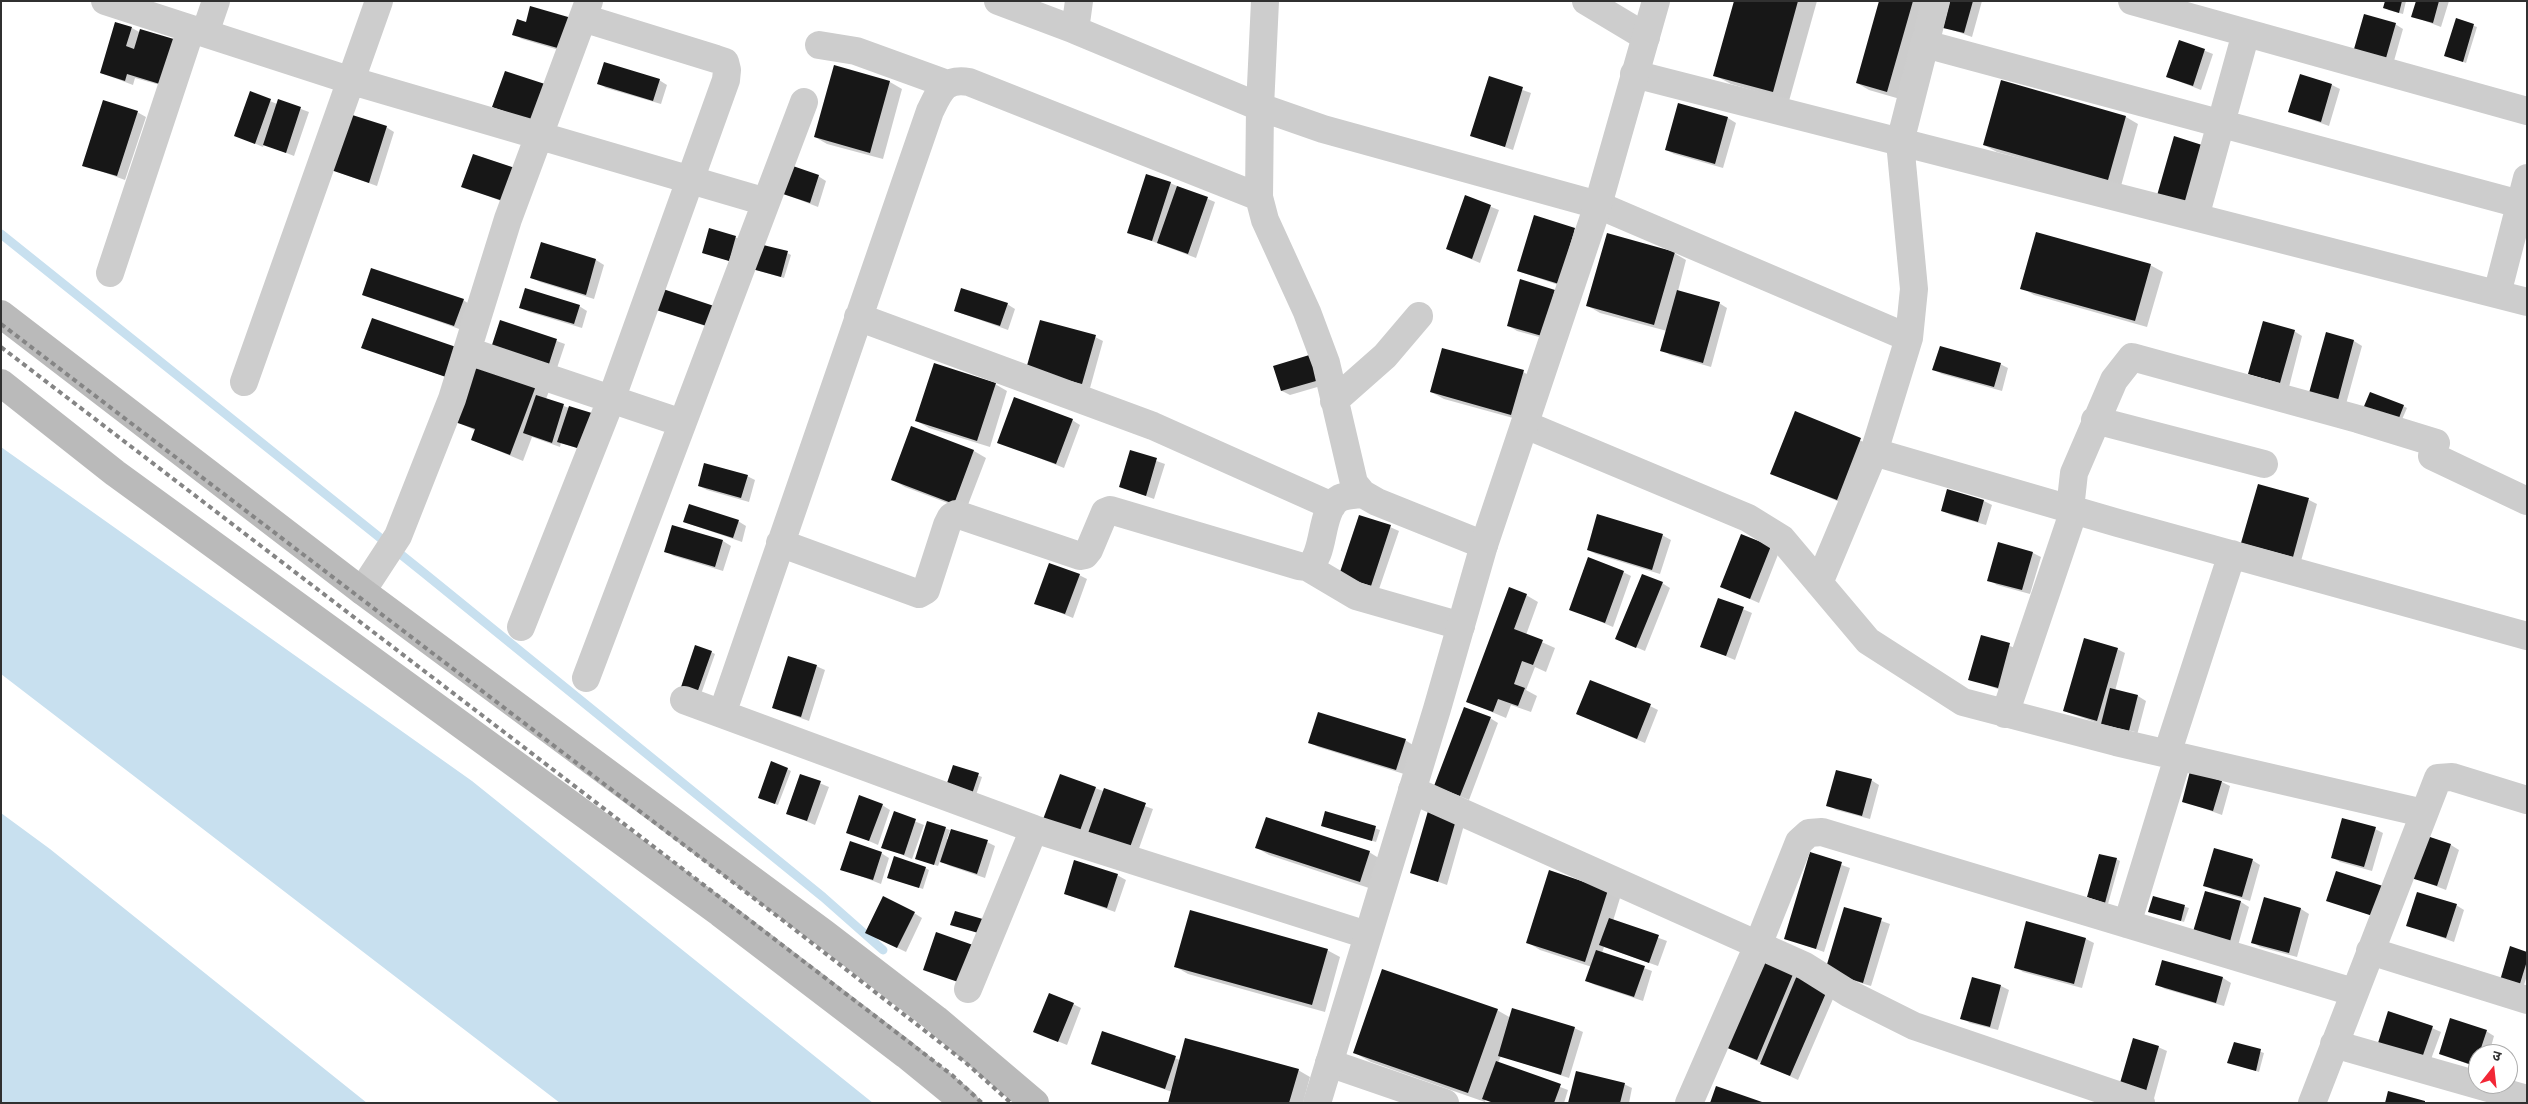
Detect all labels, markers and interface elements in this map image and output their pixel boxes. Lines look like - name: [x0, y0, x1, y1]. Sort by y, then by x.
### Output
- north arrow: [2468, 1044, 2518, 1094]
- text: उ: [2490, 1045, 2504, 1065]

